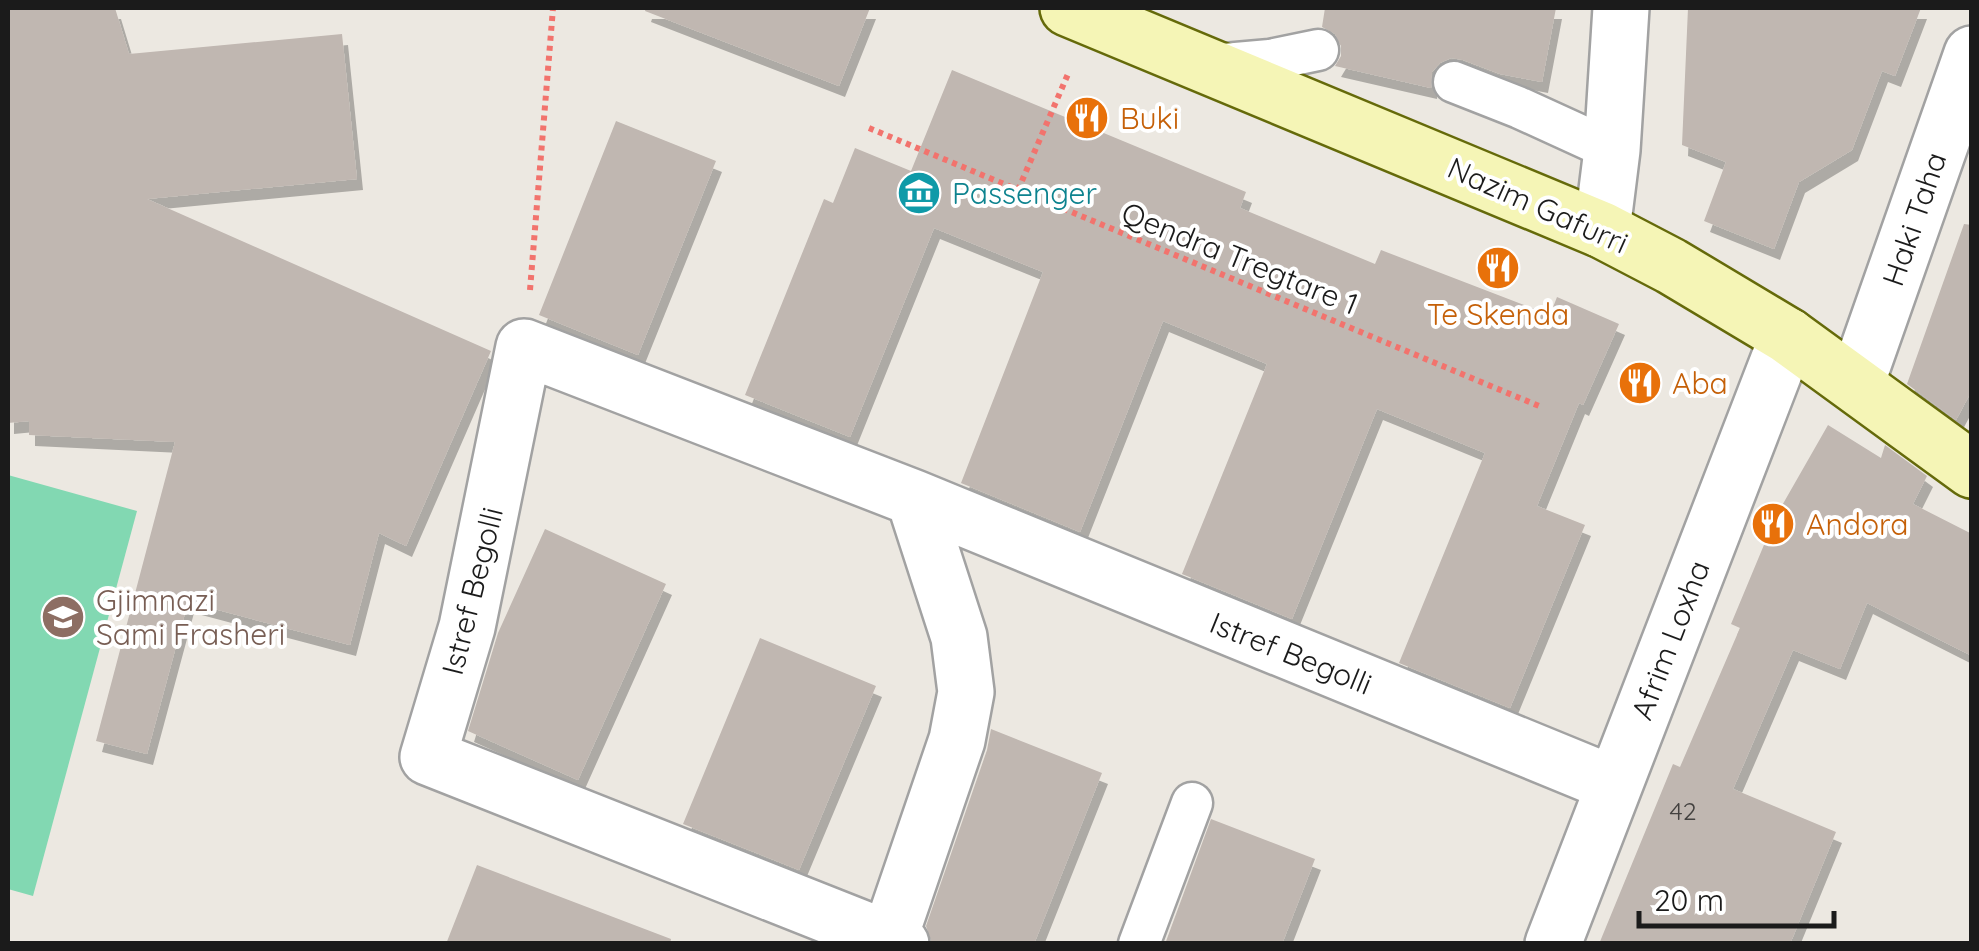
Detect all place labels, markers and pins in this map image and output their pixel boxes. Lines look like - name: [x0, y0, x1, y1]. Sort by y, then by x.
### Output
- restaurant icon: Buki: [1064, 95, 1110, 141]
- place label: Buki: [1120, 99, 1179, 137]
- museum icon: Passenger: [896, 170, 942, 216]
- place label: Passenger: [952, 174, 1097, 212]
- restaurant icon: Te Skenda: [1475, 245, 1521, 291]
- place label: Te Skenda: [1427, 295, 1569, 333]
- restaurant icon: Aba: [1617, 360, 1663, 406]
- place label: Aba: [1672, 364, 1728, 402]
- restaurant icon: Andora: [1750, 501, 1796, 547]
- place label: Andora: [1806, 505, 1908, 543]
- place label: Gjimnazi Sami Frasheri: [96, 581, 285, 653]
- school or university icon: Gjimnazi Sami Frasheri: [40, 594, 86, 640]

